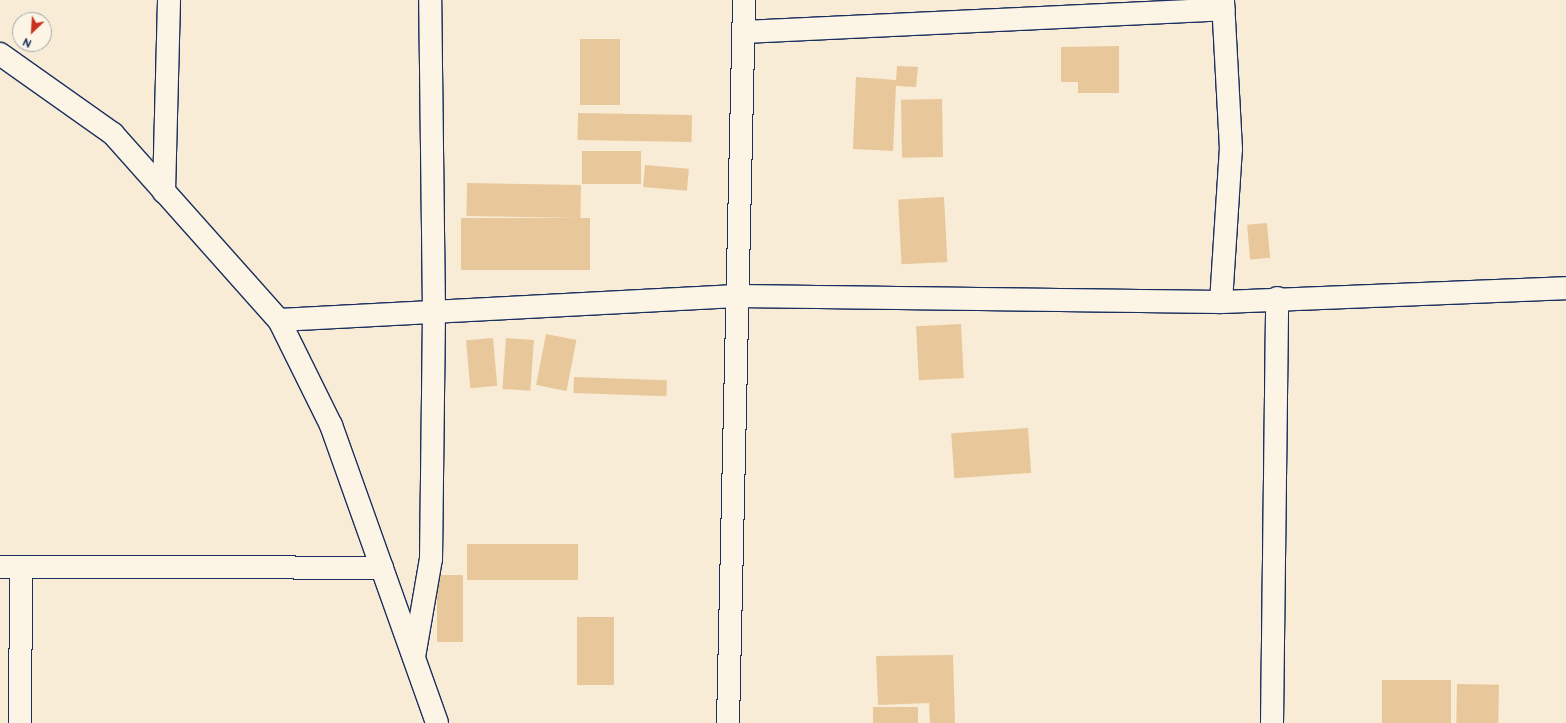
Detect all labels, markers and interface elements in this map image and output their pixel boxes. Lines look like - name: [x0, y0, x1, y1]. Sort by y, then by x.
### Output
- north arrow: [12, 12, 52, 52]
- text: N: [21, 35, 34, 50]

